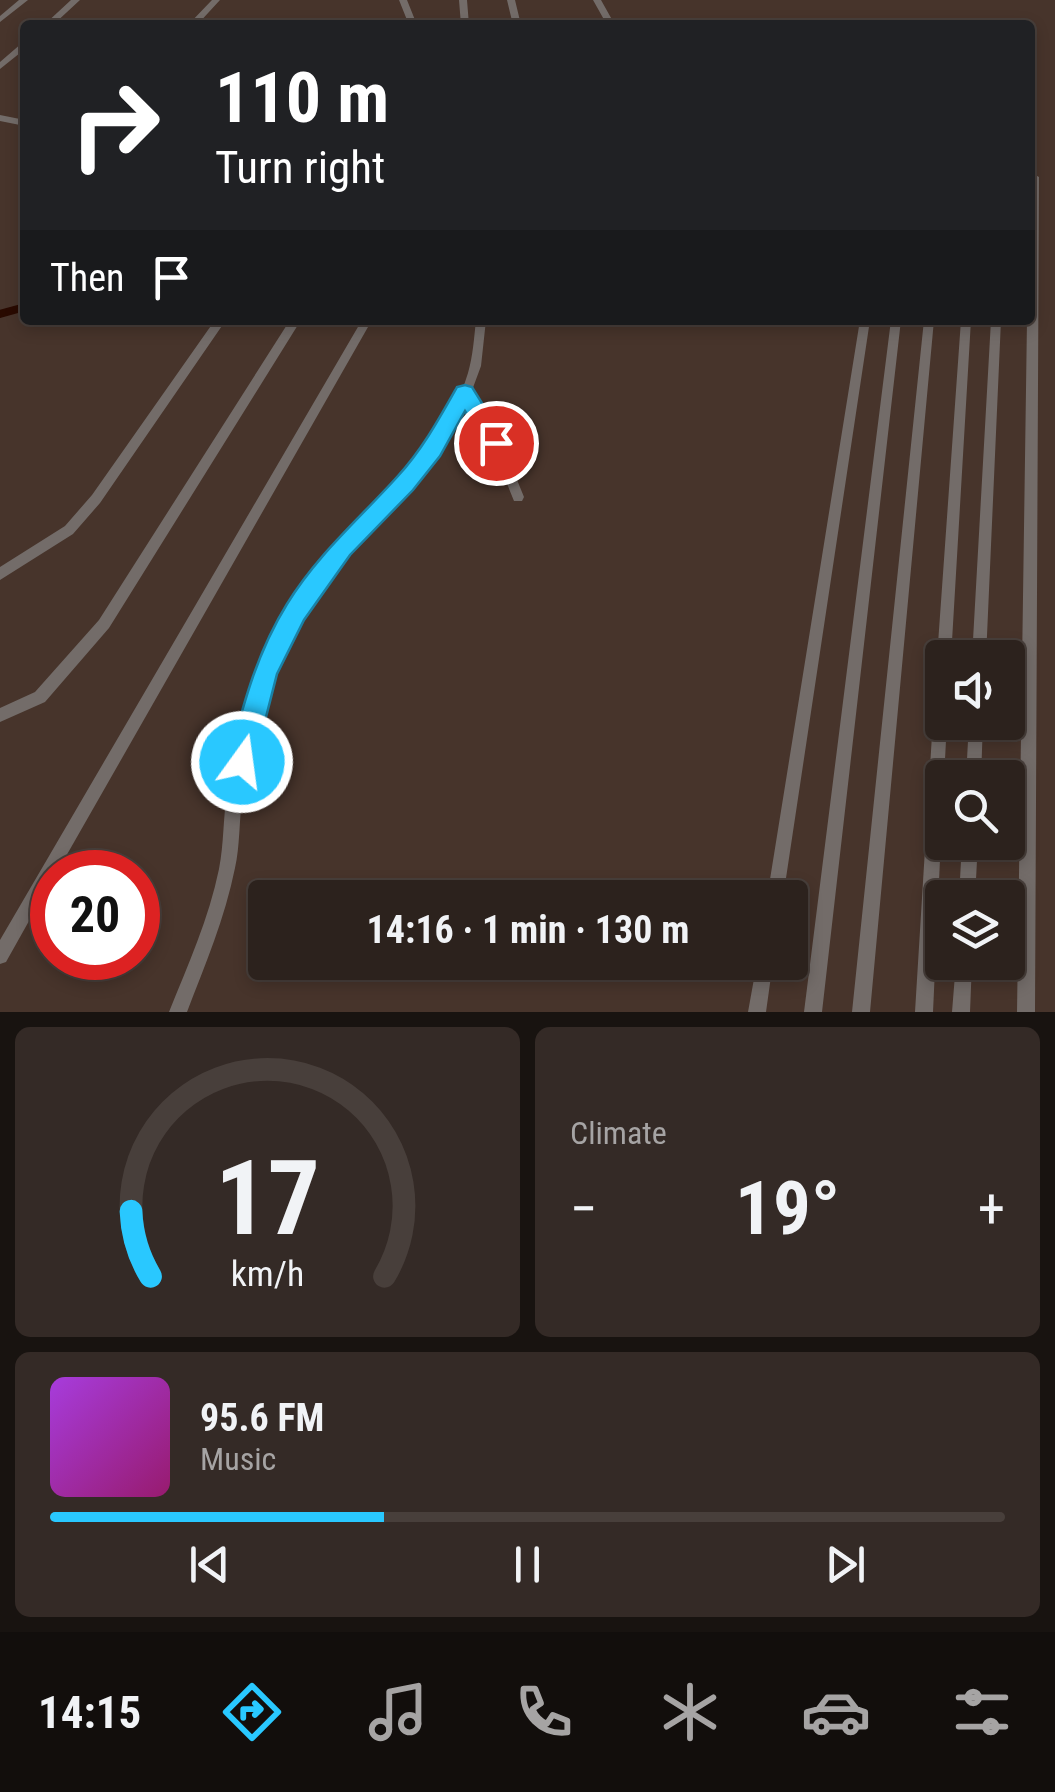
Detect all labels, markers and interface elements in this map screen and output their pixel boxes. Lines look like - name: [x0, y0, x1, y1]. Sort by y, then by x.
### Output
- text: 110 m: [215, 57, 389, 139]
- icon: right: [50, 60, 180, 190]
- text: Turn right: [215, 141, 385, 194]
- icon: arrive: [144, 250, 199, 305]
- text: Then: [50, 256, 124, 300]
- pin: [454, 401, 539, 486]
- icon: arrive: [469, 416, 524, 471]
- map controls: [925, 640, 1025, 980]
- button: sound: [925, 640, 1025, 740]
- position arrow: [190, 710, 294, 814]
- button: search: [925, 760, 1025, 860]
- speed limit sign: 20: [30, 850, 160, 980]
- button: layers: [925, 880, 1025, 980]
- text: 14:16 · 1 min · 130 m: [367, 908, 689, 952]
- text: Climate: [570, 1114, 667, 1152]
- text: 17: [215, 1138, 320, 1259]
- text: 19°: [735, 1164, 840, 1252]
- text: −: [570, 1177, 598, 1241]
- text: +: [978, 1177, 1005, 1241]
- text: km/h: [231, 1253, 304, 1295]
- text: 95.6 FM: [200, 1396, 324, 1440]
- text: Music: [200, 1440, 276, 1478]
- icon: previous: [182, 1537, 237, 1592]
- icon: pause: [500, 1537, 555, 1592]
- icon: next: [818, 1537, 873, 1592]
- icon: directions: [217, 1677, 287, 1747]
- icon: music: [363, 1677, 433, 1747]
- icon: phone: [509, 1677, 579, 1747]
- icon: climate: [655, 1677, 725, 1747]
- icon: car: [801, 1677, 871, 1747]
- icon: filters: [947, 1677, 1017, 1747]
- text: 14:15: [38, 1686, 141, 1739]

